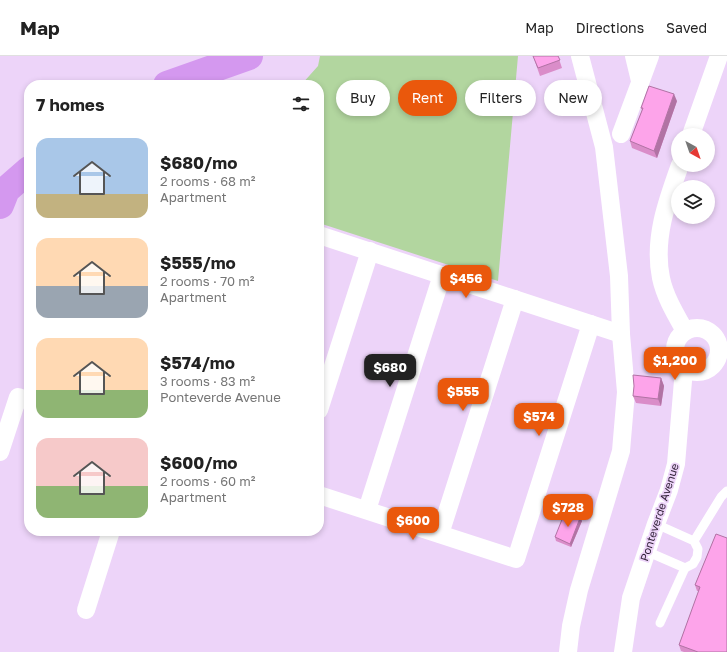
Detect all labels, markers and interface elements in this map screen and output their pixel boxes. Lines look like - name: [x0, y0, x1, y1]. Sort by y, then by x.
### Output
- text: Map: [20, 16, 60, 39]
- text: Map: [525, 19, 554, 36]
- text: Directions: [576, 19, 644, 36]
- text: Saved: [666, 19, 707, 36]
- chip: Buy: [336, 80, 390, 116]
- chip: Rent: [398, 80, 457, 116]
- chip: Filters: [465, 80, 536, 116]
- chip: New: [544, 80, 602, 116]
- icon: filters: [290, 93, 312, 115]
- text: 7 homes: [36, 94, 104, 115]
- north arrow: [671, 128, 715, 172]
- map controls: [671, 128, 715, 224]
- text: $680/mo: [160, 152, 237, 173]
- icon: home: [68, 154, 116, 202]
- text: 2 rooms · 68 m²: [160, 173, 255, 189]
- button: layers: [671, 180, 715, 224]
- text: Apartment: [160, 189, 227, 205]
- text: $555/mo: [160, 252, 236, 273]
- icon: home: [68, 254, 116, 302]
- pin: $456: [442, 265, 490, 299]
- text: $456: [449, 270, 483, 286]
- text: 2 rooms · 70 m²: [160, 273, 255, 289]
- text: Apartment: [160, 289, 227, 305]
- pin: $1,200: [642, 347, 708, 381]
- text: $574/mo: [160, 352, 235, 373]
- text: $1,200: [653, 352, 697, 368]
- icon: home: [68, 354, 116, 402]
- pin: $680: [366, 354, 414, 388]
- text: $680: [373, 359, 407, 375]
- text: 3 rooms · 83 m²: [160, 373, 255, 389]
- pin: $555: [439, 378, 487, 412]
- text: $555: [447, 383, 479, 399]
- text: Ponteverde Avenue: [160, 389, 281, 405]
- pin: $574: [515, 403, 563, 437]
- text: $574: [523, 408, 555, 424]
- text: $600/mo: [160, 452, 238, 473]
- icon: home: [68, 454, 116, 502]
- street label: Ponteverde Avenue: [637, 461, 681, 563]
- text: 2 rooms · 60 m²: [160, 473, 256, 489]
- text: Apartment: [160, 489, 227, 505]
- pin: $728: [544, 494, 592, 528]
- text: $728: [552, 499, 584, 515]
- pin: $600: [389, 507, 437, 541]
- text: $600: [396, 512, 430, 528]

